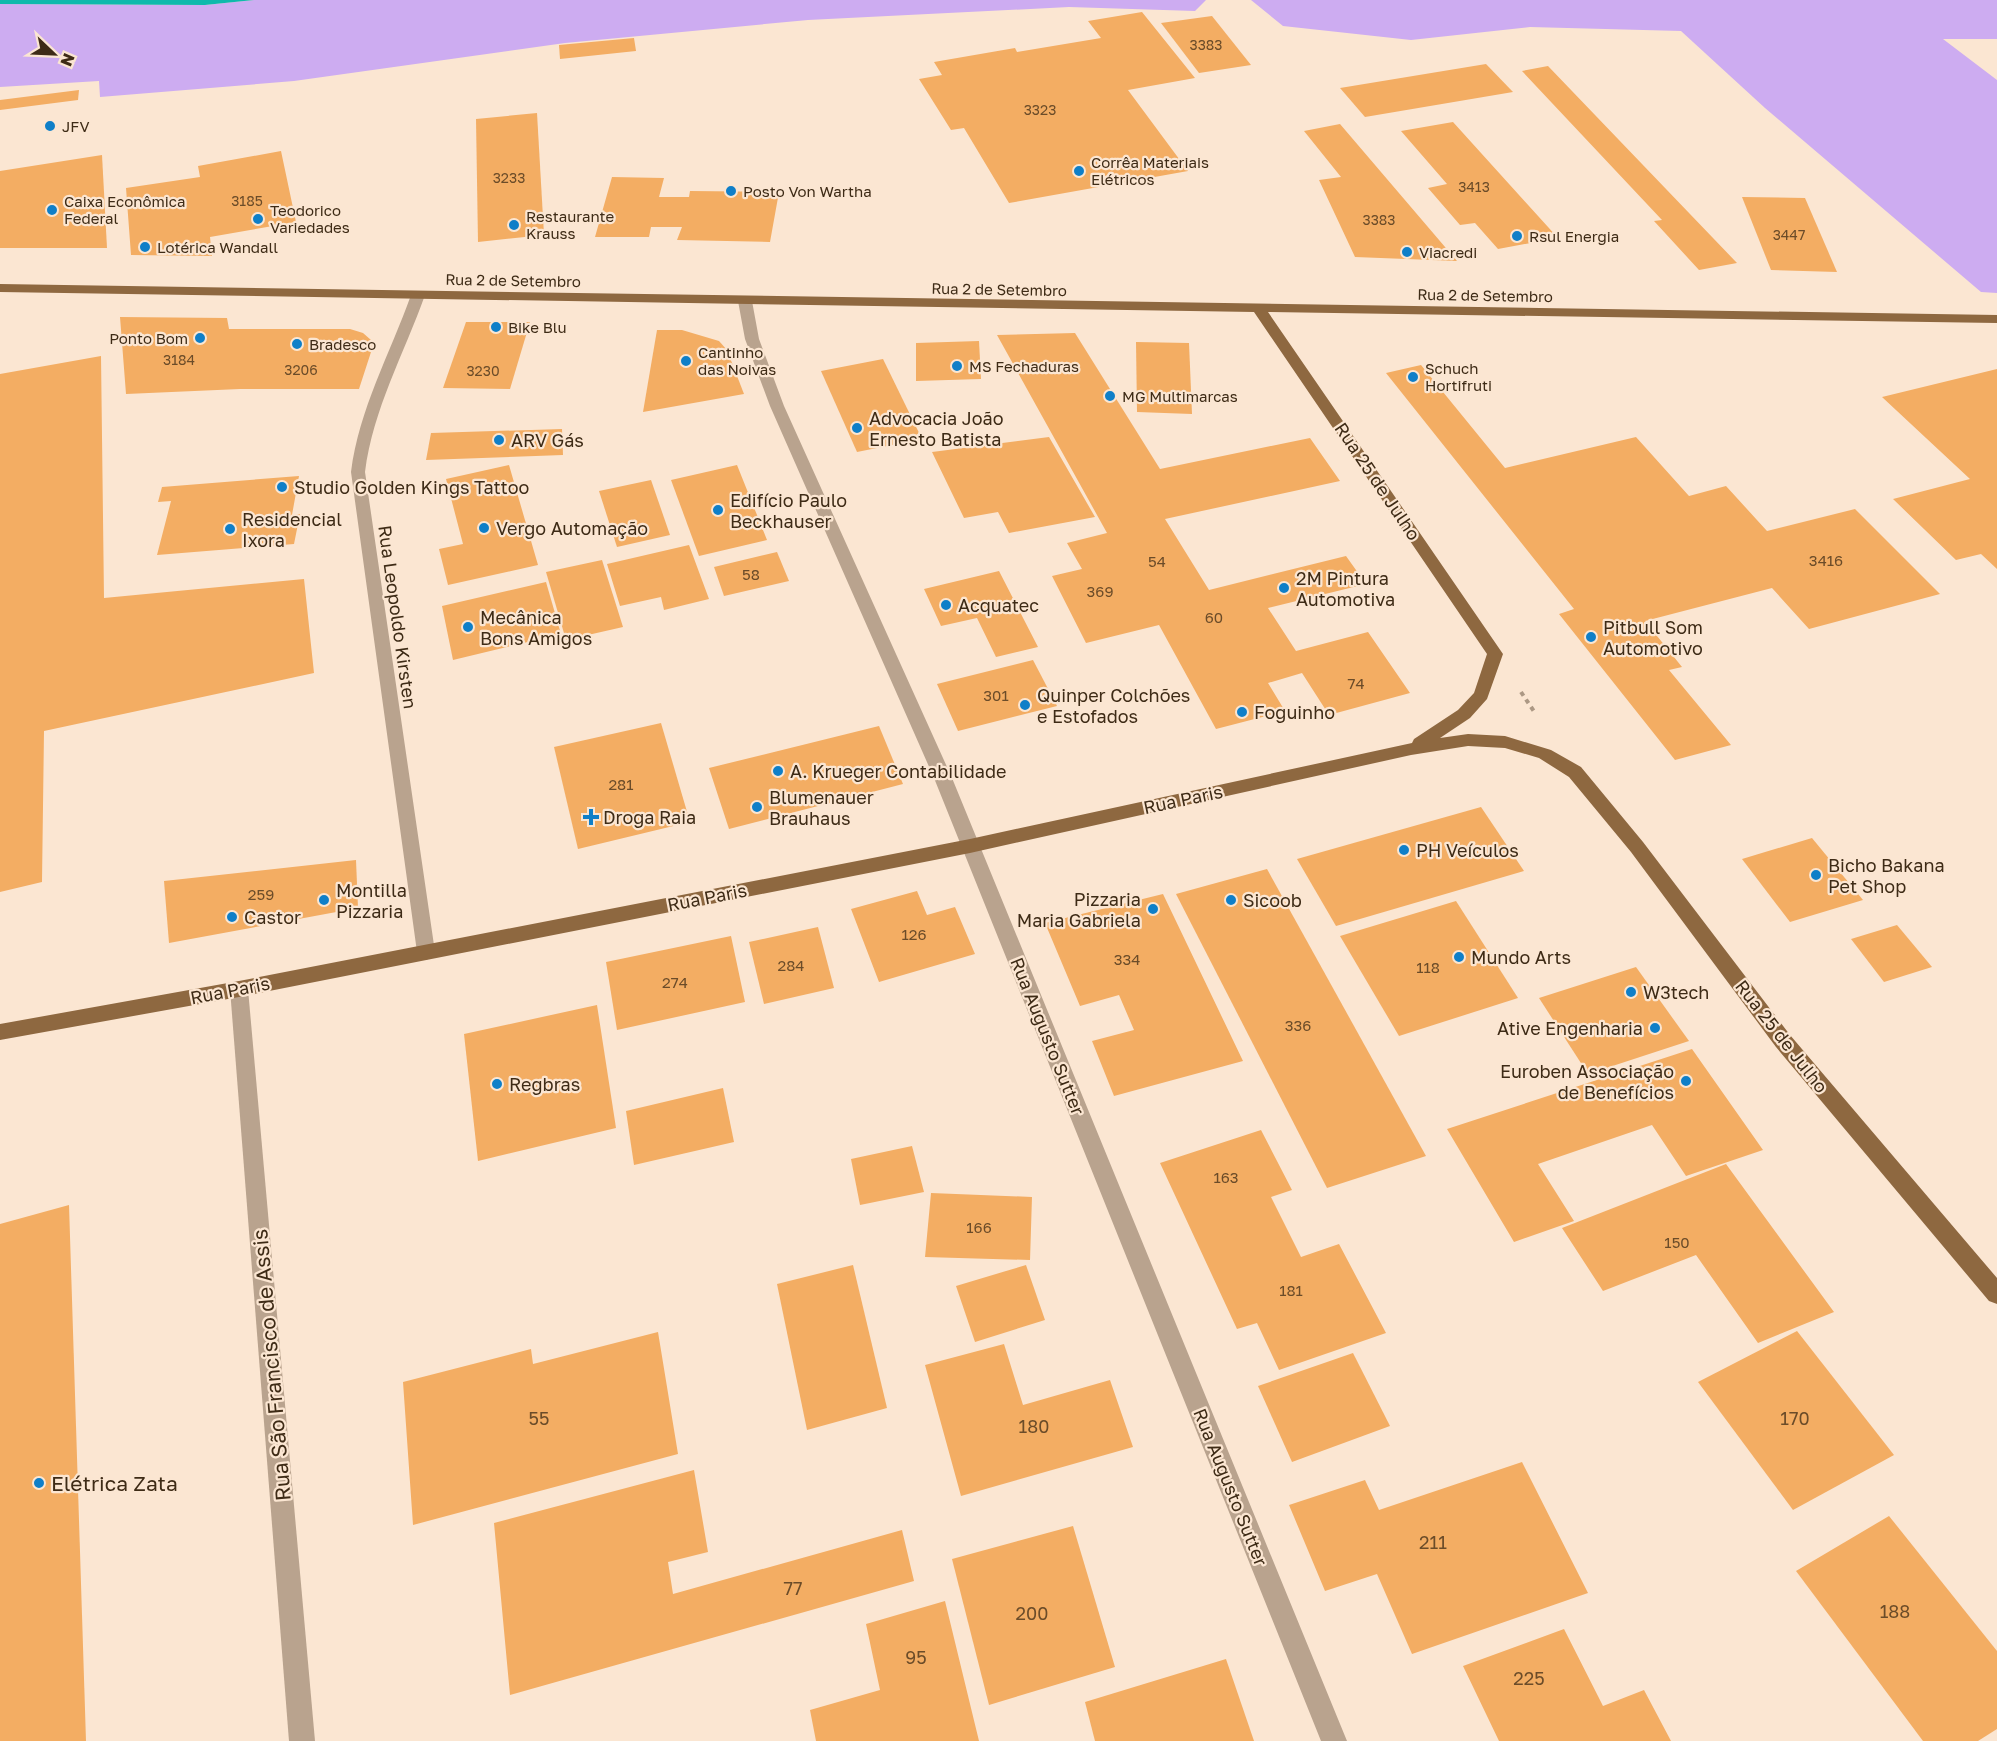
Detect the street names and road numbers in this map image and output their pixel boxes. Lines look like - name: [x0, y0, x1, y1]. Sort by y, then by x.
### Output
- street label: Rua 2 de Setembro: [445, 270, 581, 290]
- street label: Rua 2 de Setembro: [931, 279, 1067, 299]
- street label: Rua 2 de Setembro: [1417, 285, 1553, 305]
- street label: Rua 25 de Julho: [1330, 418, 1426, 544]
- street label: Rua Leopoldo Kirsten: [374, 524, 422, 710]
- street label: Rua Paris: [1141, 780, 1225, 818]
- street label: Rua Paris: [665, 879, 749, 915]
- street label: Rua Augusto Sutter: [1006, 954, 1090, 1118]
- street label: Rua Paris: [188, 972, 272, 1008]
- street label: Rua 25 de Julho: [1731, 975, 1833, 1097]
- street label: Rua São Francisco de Assis: [246, 1228, 296, 1502]
- street label: Rua Augusto Sutter: [1189, 1405, 1273, 1569]

